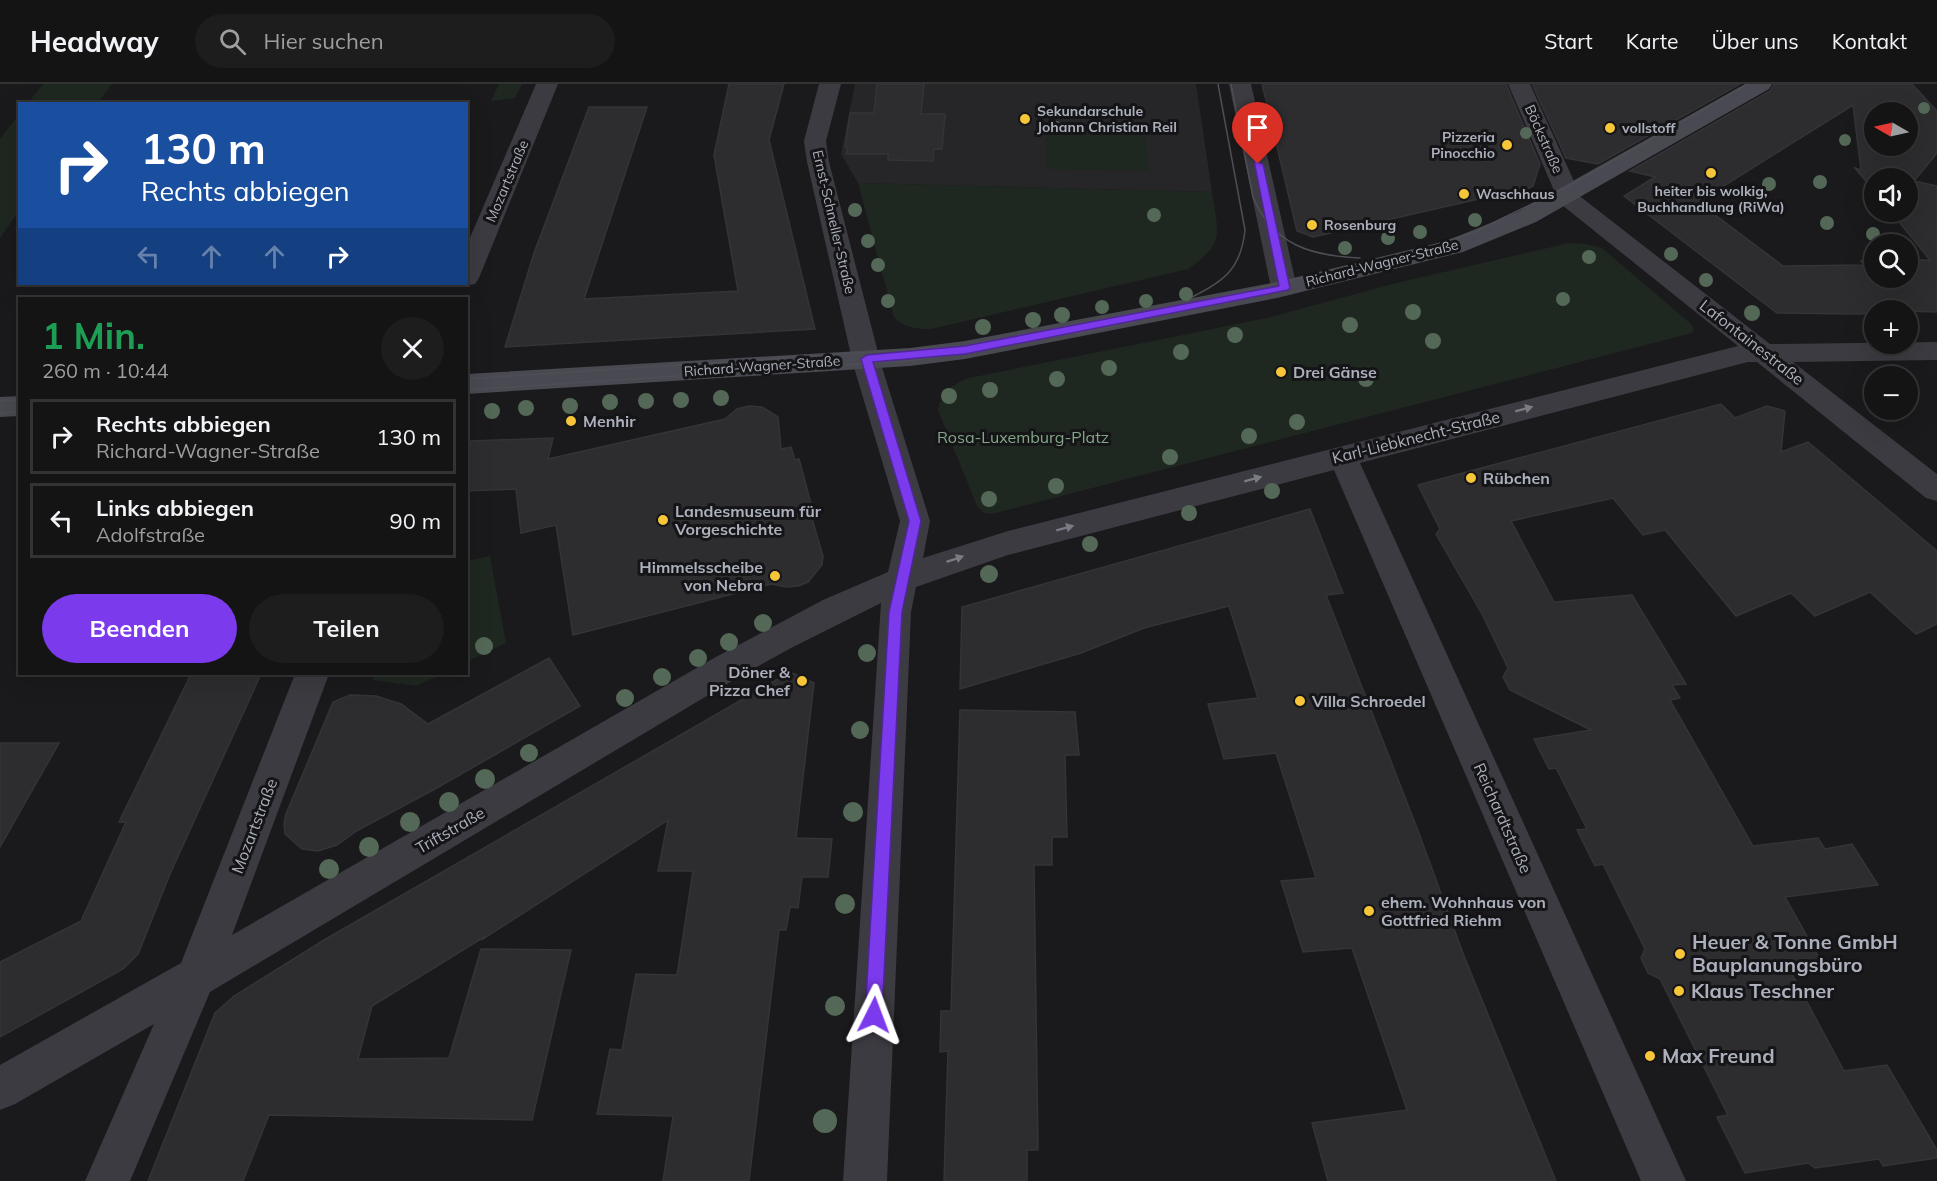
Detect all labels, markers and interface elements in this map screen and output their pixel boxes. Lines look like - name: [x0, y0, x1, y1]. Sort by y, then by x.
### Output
- search box: [195, 14, 615, 68]
- text: Headway: [30, 24, 159, 59]
- icon: search: [216, 25, 249, 58]
- text: Hier suchen: [264, 27, 384, 55]
- text: Start: [1544, 28, 1593, 54]
- text: Karte: [1626, 28, 1678, 54]
- text: Über uns: [1711, 28, 1799, 54]
- text: Kontakt: [1832, 28, 1907, 54]
- place label: Sekundarschule Johann Christian Reil: [1037, 102, 1177, 136]
- pin: [1232, 102, 1283, 164]
- street label: Böckstraße: [1521, 102, 1567, 176]
- north arrow: [1864, 102, 1918, 156]
- map controls: [1864, 102, 1918, 420]
- icon: arrive: [1241, 111, 1274, 144]
- marker: Sekundarschule Johann Christian Reil: [1018, 112, 1032, 126]
- place label: vollstoff: [1621, 119, 1676, 137]
- marker: vollstoff: [1603, 121, 1617, 135]
- text: 130 m: [141, 122, 266, 175]
- icon: right: [42, 126, 120, 204]
- place label: Pizzeria Pinocchio: [1431, 128, 1495, 162]
- street label: Mozartstraße: [482, 137, 532, 225]
- marker: Pizzeria Pinocchio: [1500, 138, 1514, 152]
- street label: Ernst-Schneller-Straße: [809, 148, 859, 296]
- marker: heiter bis wolkig, Buchhandlung (RiWa): [1704, 166, 1718, 180]
- button: sound: [1864, 168, 1918, 222]
- text: Rechts abbiegen: [141, 174, 350, 208]
- place label: heiter bis wolkig, Buchhandlung (RiWa): [1637, 182, 1785, 216]
- place label: Waschhaus: [1476, 185, 1555, 203]
- marker: Waschhaus: [1457, 187, 1471, 201]
- place label: Rosenburg: [1324, 216, 1396, 234]
- marker: Rosenburg: [1305, 218, 1319, 232]
- button: search: [1864, 234, 1918, 288]
- street label: Richard-Wagner-Straße: [1304, 235, 1460, 291]
- icon: left: [132, 240, 165, 273]
- icon: ahead: [195, 240, 228, 273]
- icon: ahead: [258, 240, 291, 273]
- icon: right: [321, 240, 354, 273]
- street label: Lafontainestraße: [1696, 295, 1808, 389]
- button: +: [1864, 300, 1918, 354]
- text: 1 Min.: [42, 313, 145, 358]
- button: close: [381, 317, 444, 380]
- street label: Richard-Wagner-Straße: [683, 352, 841, 380]
- text: 260 m · 10:44: [42, 358, 168, 383]
- place label: Drei Gänse: [1293, 362, 1377, 382]
- marker: Drei Gänse: [1274, 365, 1288, 379]
- button: −: [1864, 366, 1918, 420]
- one-way arrow: [1514, 404, 1533, 414]
- street label: Karl-Liebknecht-Straße: [1330, 406, 1502, 468]
- text: Rechts abbiegen: [96, 410, 271, 438]
- place label: Menhir: [583, 411, 636, 431]
- marker: Menhir: [564, 414, 578, 428]
- icon: right: [45, 420, 78, 453]
- text: 130 m: [376, 423, 441, 451]
- park label: Rosa-Luxemburg-Platz: [937, 427, 1109, 447]
- text: Richard-Wagner-Straße: [96, 438, 320, 463]
- place label: Rübchen: [1483, 468, 1550, 488]
- marker: Rübchen: [1464, 471, 1478, 485]
- one-way arrow: [1244, 473, 1263, 483]
- text: Links abbiegen: [96, 494, 254, 522]
- place label: Landesmuseum für Vorgeschichte: [674, 501, 822, 539]
- icon: left: [45, 504, 78, 537]
- text: 90 m: [390, 507, 441, 535]
- marker: Landesmuseum für Vorgeschichte: [656, 513, 670, 527]
- text: Adolfstraße: [96, 522, 205, 547]
- one-way arrow: [1055, 522, 1074, 532]
- one-way arrow: [947, 553, 965, 563]
- place label: Himmelsscheibe von Nebra: [639, 557, 763, 595]
- marker: Himmelsscheibe von Nebra: [768, 569, 782, 583]
- button: Beenden: [42, 594, 237, 663]
- button: Teilen: [249, 594, 444, 663]
- place label: Döner & Pizza Chef: [709, 662, 791, 700]
- marker: Döner & Pizza Chef: [795, 674, 809, 688]
- place label: Villa Schroedel: [1311, 691, 1426, 711]
- marker: Villa Schroedel: [1293, 694, 1307, 708]
- street label: Reichardtstraße: [1470, 760, 1536, 876]
- street label: Mozartstraße: [227, 776, 281, 876]
- street label: Triftstraße: [412, 802, 488, 858]
- place label: ehem. Wohnhaus von Gottfried Riehm: [1381, 892, 1546, 930]
- marker: ehem. Wohnhaus von Gottfried Riehm: [1362, 904, 1376, 918]
- place label: Heuer & Tonne GmbH Bauplanungsbüro: [1692, 929, 1898, 977]
- marker: Heuer & Tonne GmbH Bauplanungsbüro: [1673, 947, 1687, 961]
- place label: Klaus Teschner: [1691, 978, 1834, 1003]
- position arrow: [842, 983, 906, 1047]
- marker: Klaus Teschner: [1672, 984, 1686, 998]
- place label: Max Freund: [1662, 1043, 1775, 1068]
- marker: Max Freund: [1643, 1049, 1657, 1063]

